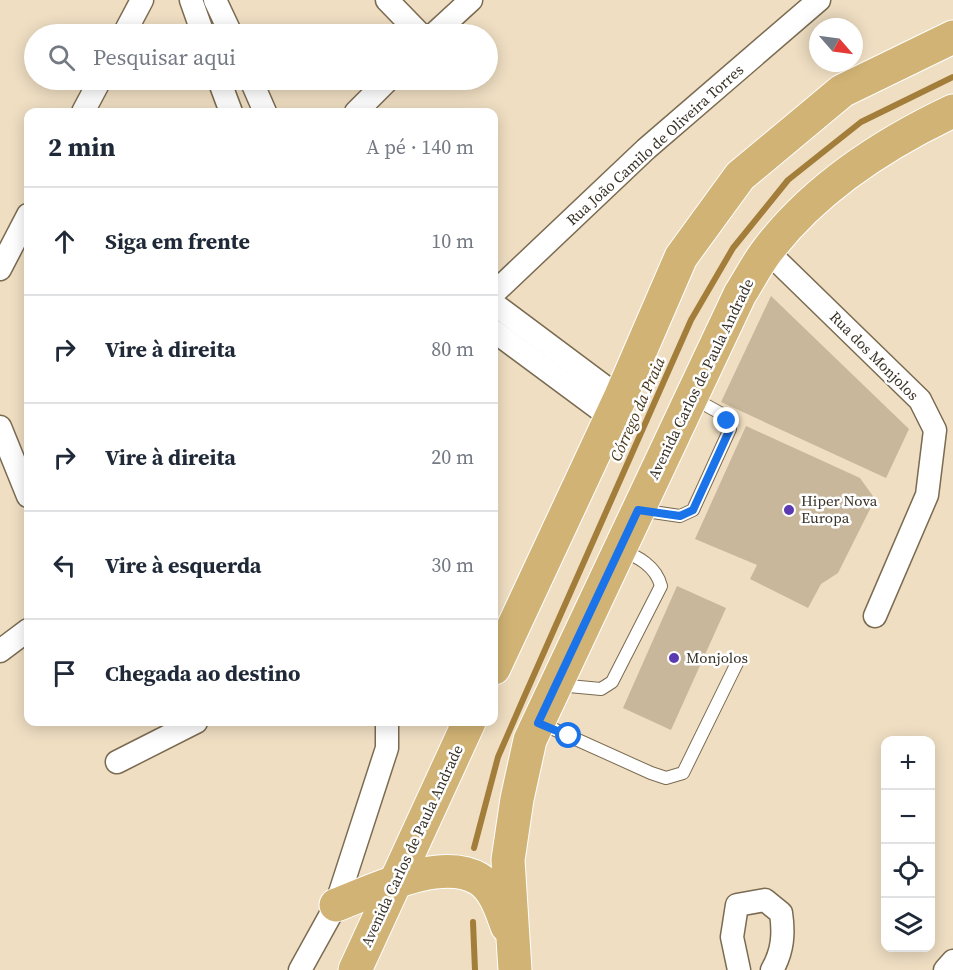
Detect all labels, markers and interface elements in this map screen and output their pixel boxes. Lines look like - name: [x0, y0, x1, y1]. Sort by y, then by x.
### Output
- north arrow: [809, 18, 863, 72]
- search box: [24, 24, 498, 90]
- icon: search: [45, 41, 78, 74]
- text: Pesquisar aqui: [93, 42, 236, 72]
- street label: Rua João Camilo de Oliveira Torres: [561, 59, 748, 230]
- text: 2 min: [48, 129, 115, 165]
- text: A pé · 140 m: [366, 133, 474, 161]
- icon: ahead: [48, 225, 81, 258]
- text: Siga em frente: [105, 226, 250, 256]
- text: 10 m: [431, 227, 474, 255]
- street label: Avenida Carlos de Paula Andrade: [643, 275, 759, 483]
- street label: Rua dos Monjolos: [825, 306, 924, 405]
- icon: right: [48, 333, 81, 366]
- text: Vire à direita: [105, 334, 236, 364]
- text: 80 m: [431, 335, 474, 363]
- water label: Córrego da Praia: [604, 353, 670, 465]
- route end: [713, 407, 739, 433]
- icon: right: [48, 441, 81, 474]
- text: Vire à direita: [105, 442, 236, 472]
- text: 20 m: [431, 443, 474, 471]
- place label: Hiper Nova Europa: [801, 490, 878, 528]
- marker: Hiper Nova Europa: [782, 503, 796, 517]
- icon: left: [48, 549, 81, 582]
- text: Vire à esquerda: [105, 550, 261, 580]
- text: 30 m: [431, 551, 474, 579]
- place label: Monjolos: [686, 647, 748, 668]
- marker: Monjolos: [667, 651, 681, 665]
- icon: arrive: [48, 657, 81, 690]
- text: Chegada ao destino: [105, 658, 300, 688]
- route start: [555, 722, 581, 748]
- map controls: [881, 736, 935, 952]
- button: +: [881, 736, 935, 790]
- street label: Avenida Carlos de Paula Andrade: [355, 741, 468, 950]
- button: −: [881, 790, 935, 844]
- button: locate: [881, 844, 935, 898]
- button: layers: [881, 898, 935, 952]

